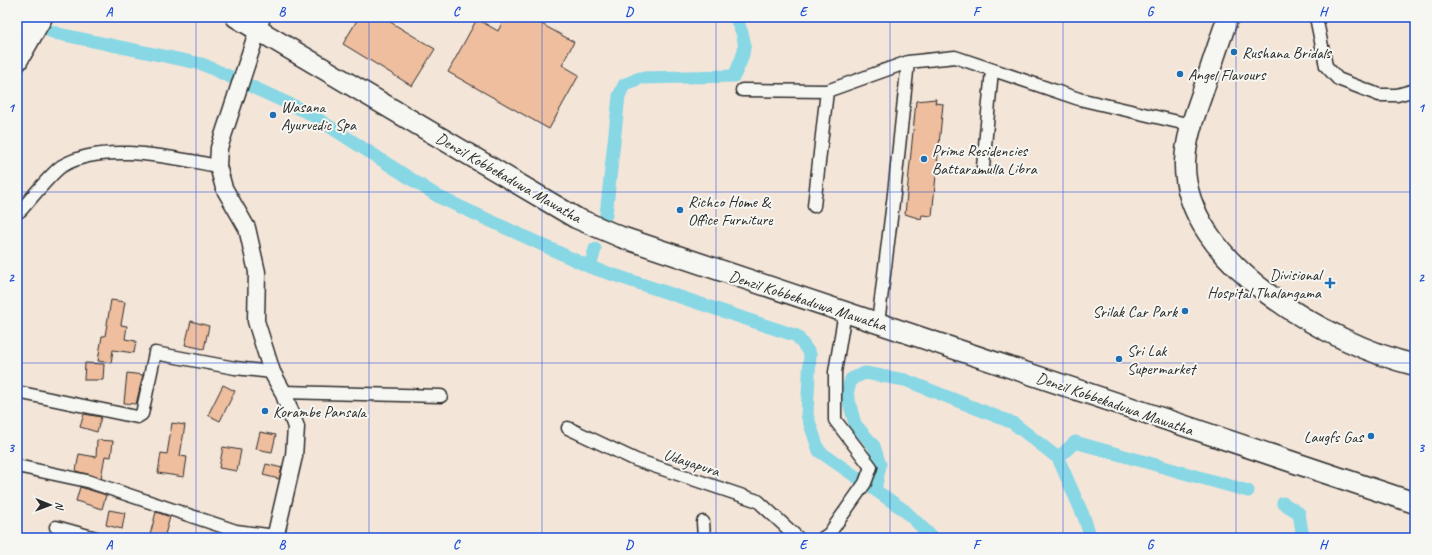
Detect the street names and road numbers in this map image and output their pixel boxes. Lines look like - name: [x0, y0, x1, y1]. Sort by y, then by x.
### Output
- street label: Denzil Kobbekaduwa Mawatha: [432, 128, 586, 228]
- street label: Denzil Kobbekaduwa Mawatha: [726, 266, 890, 336]
- street label: Denzil Kobbekaduwa Mawatha: [1034, 368, 1197, 440]
- street label: Udayapura: [661, 445, 723, 482]

